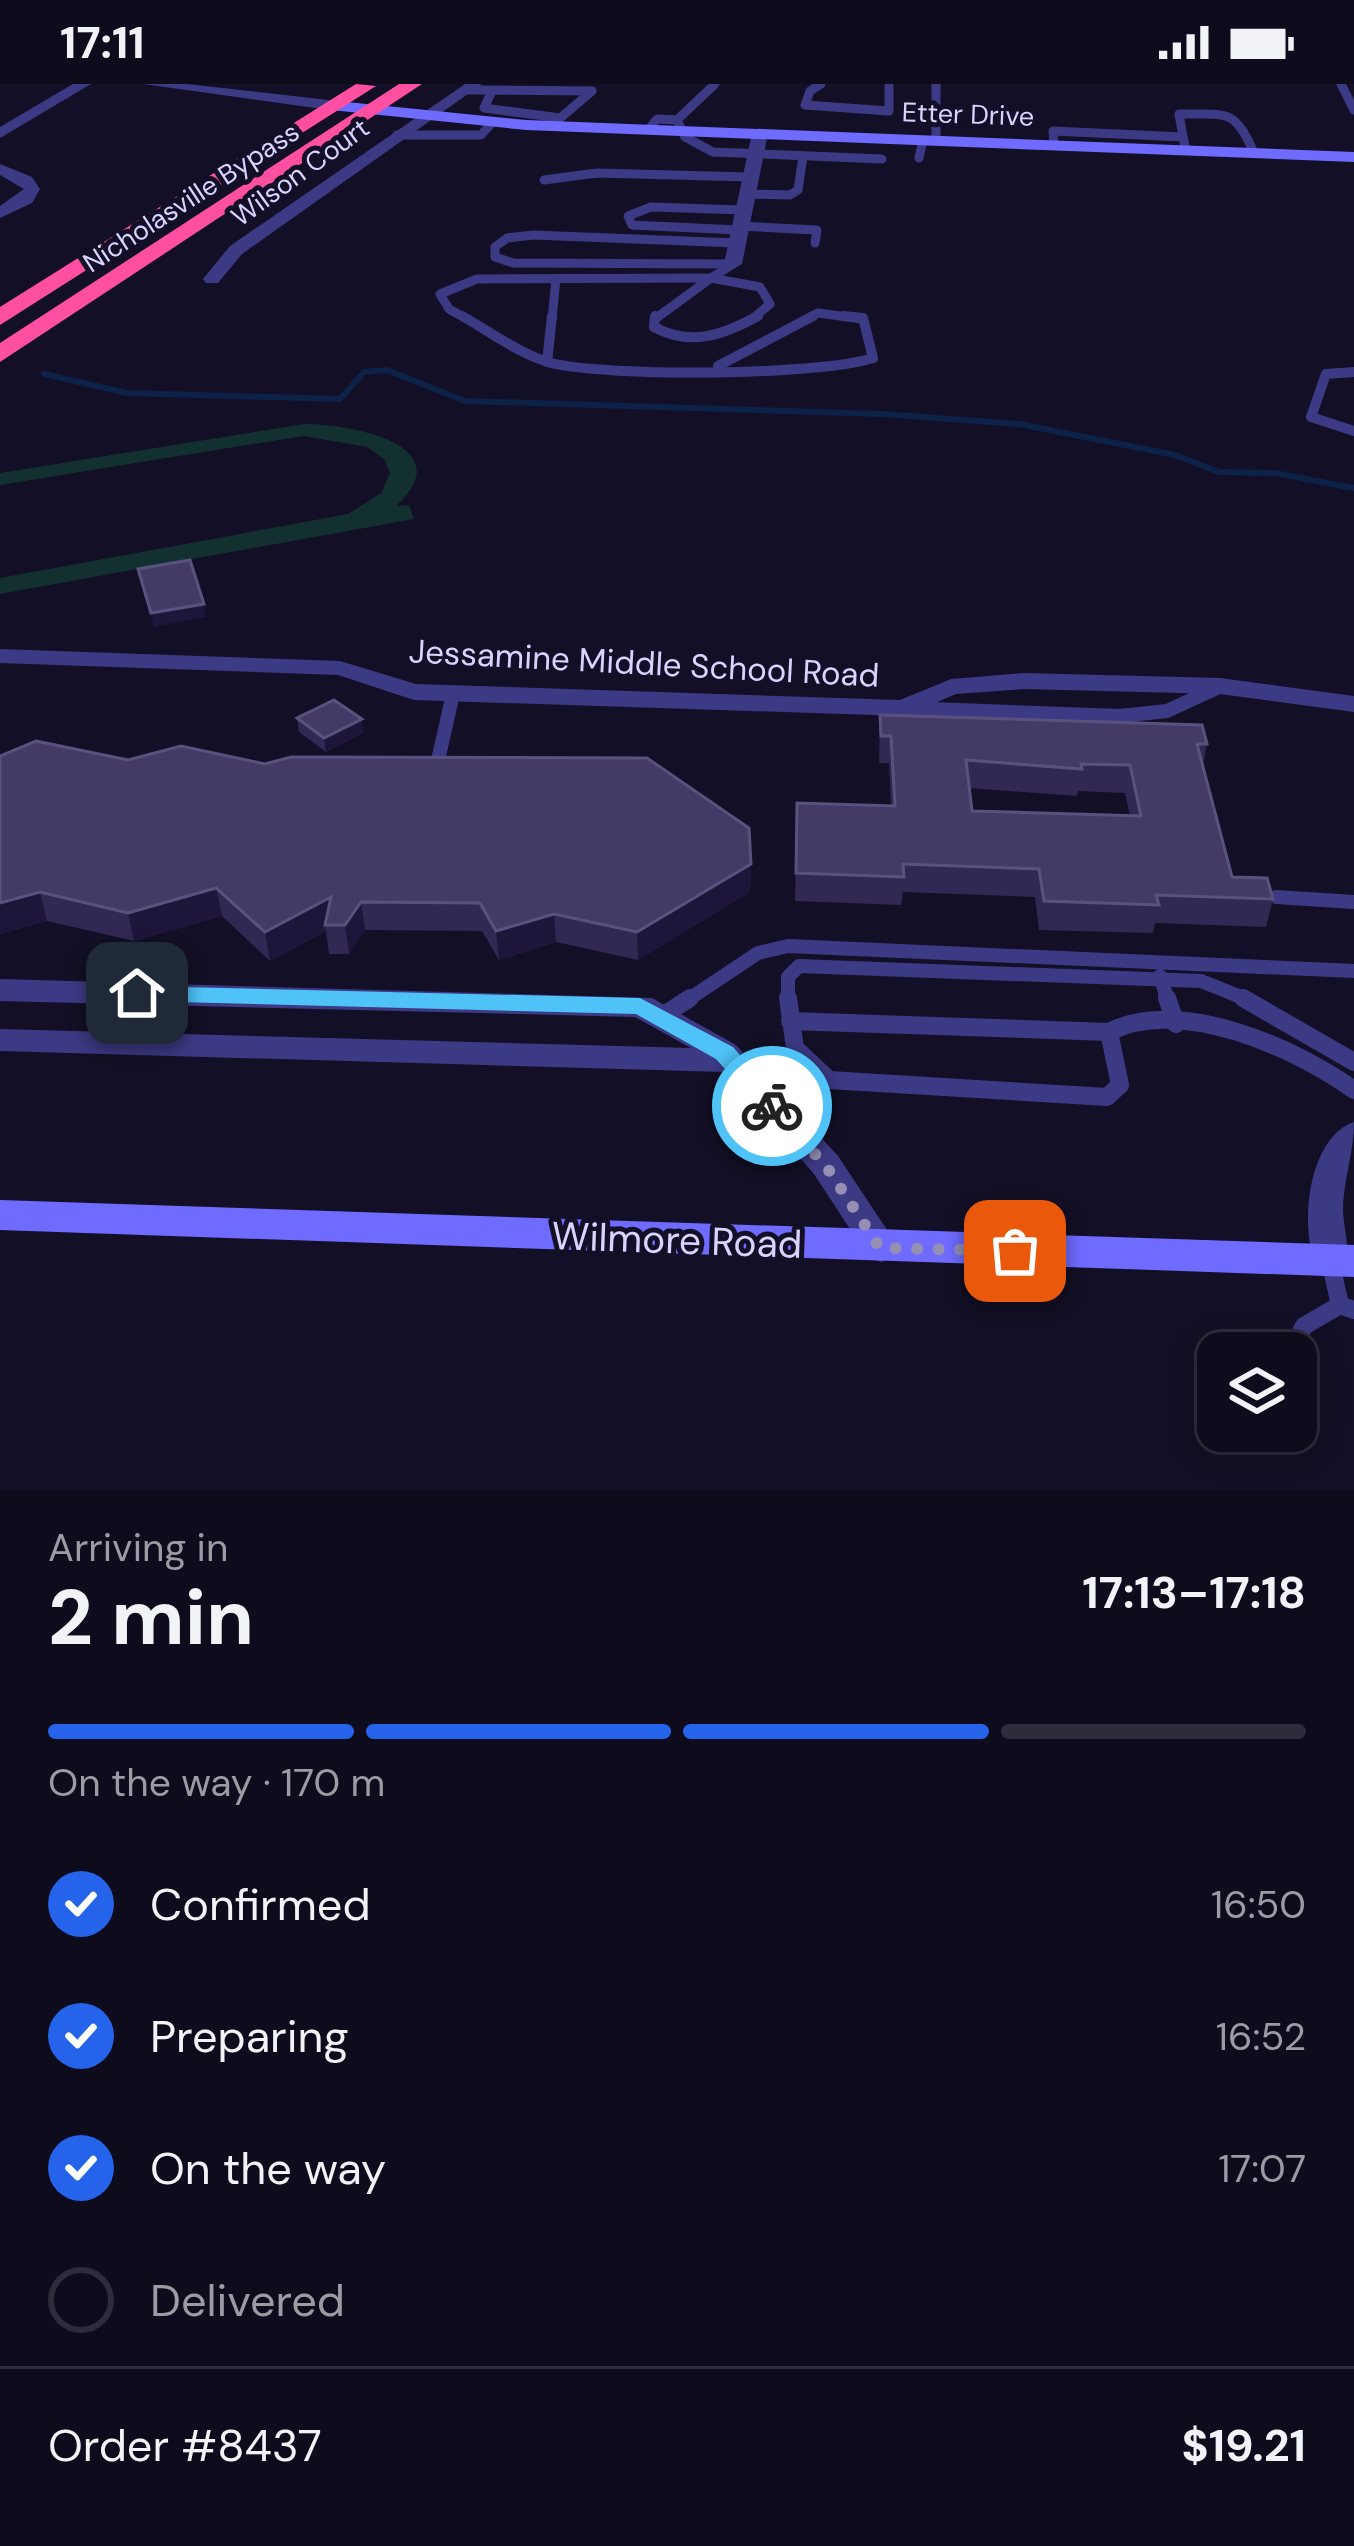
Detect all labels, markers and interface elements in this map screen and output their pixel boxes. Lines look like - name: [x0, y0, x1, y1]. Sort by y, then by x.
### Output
- text: 17:11: [60, 13, 145, 72]
- street label: Etter Drive: [901, 94, 1035, 134]
- street label: Wilson Court: [224, 110, 376, 234]
- street label: Nicholasville Bypass: [76, 114, 306, 280]
- street label: Jessamine Middle School Road: [408, 629, 880, 697]
- pin: [86, 942, 188, 1044]
- icon: home: [104, 960, 170, 1026]
- courier: [712, 1046, 832, 1166]
- icon: bike: [739, 1073, 805, 1139]
- pin: [964, 1200, 1066, 1302]
- street label: Wilmore Road: [551, 1210, 803, 1270]
- icon: bag: [982, 1218, 1048, 1284]
- map controls: [1197, 1332, 1317, 1452]
- button: layers: [1197, 1332, 1317, 1452]
- text: Arriving in: [48, 1522, 228, 1573]
- text: 17:13–17:18: [1082, 1563, 1306, 1622]
- text: 2 min: [48, 1567, 254, 1668]
- text: On the way · 170 m: [48, 1757, 385, 1808]
- icon: check: [48, 1871, 114, 1937]
- text: Confirmed: [150, 1875, 371, 1934]
- text: 16:50: [1211, 1879, 1306, 1930]
- icon: check: [48, 2003, 114, 2069]
- text: Preparing: [150, 2007, 349, 2066]
- text: 16:52: [1216, 2011, 1306, 2062]
- icon: check: [48, 2135, 114, 2201]
- text: On the way: [150, 2139, 386, 2198]
- text: 17:07: [1218, 2143, 1306, 2194]
- text: Delivered: [150, 2271, 345, 2330]
- text: Order #8437: [48, 2416, 322, 2475]
- text: $19.21: [1182, 2416, 1306, 2475]

